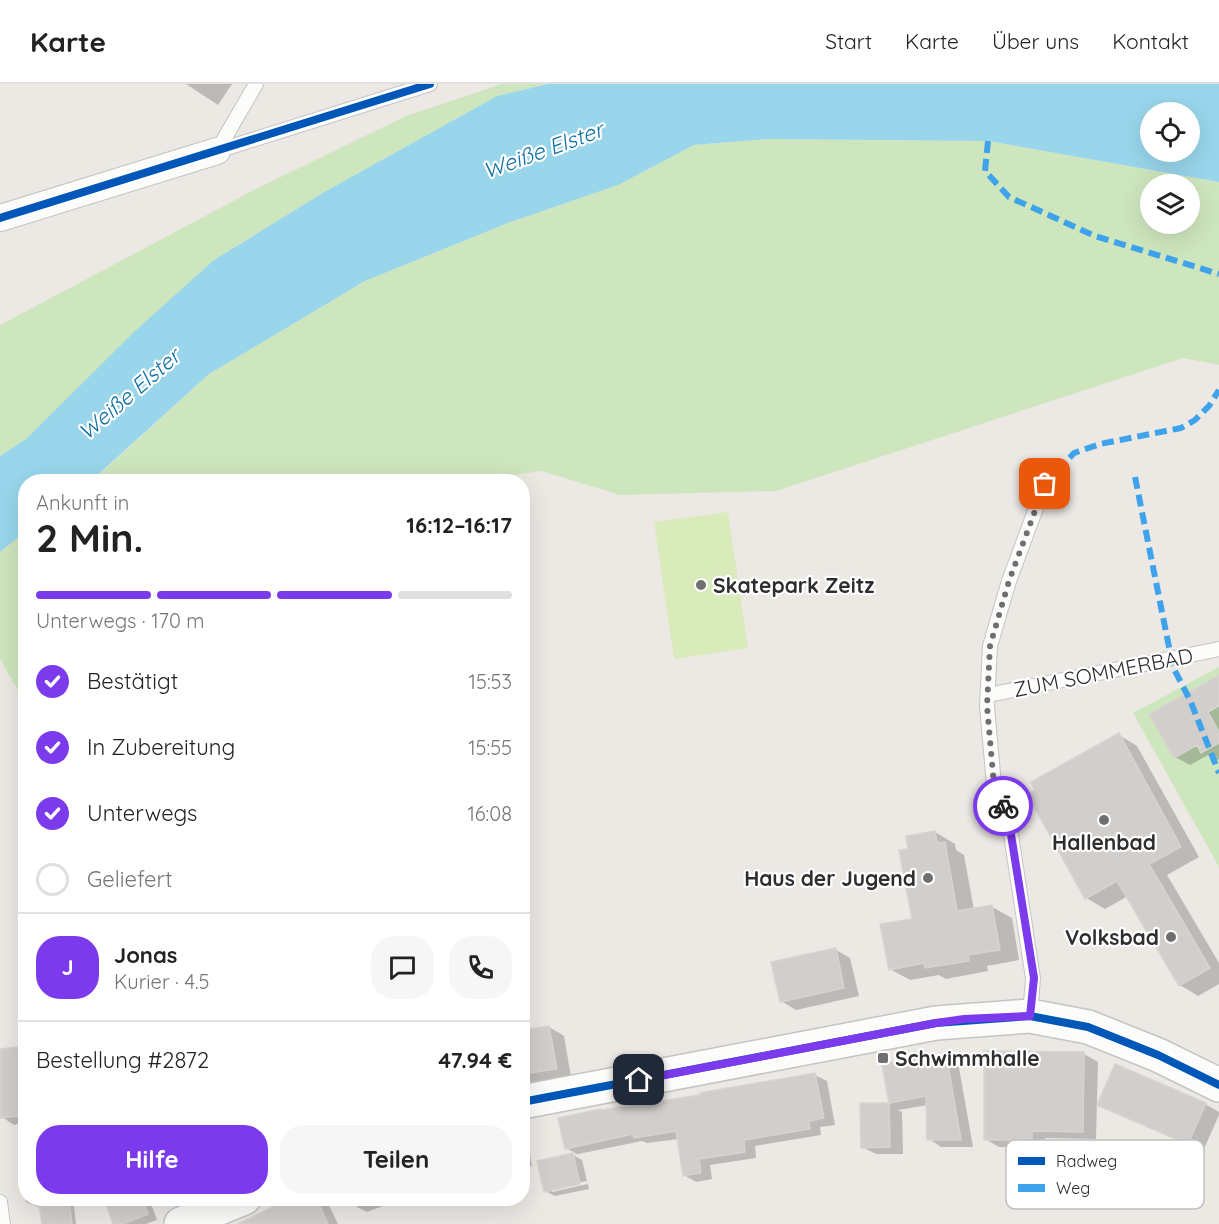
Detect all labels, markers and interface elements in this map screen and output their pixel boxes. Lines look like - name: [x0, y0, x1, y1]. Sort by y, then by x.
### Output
- text: Karte: [30, 24, 106, 59]
- text: Start: [825, 28, 872, 54]
- text: Karte: [905, 28, 959, 54]
- text: Über uns: [992, 28, 1079, 54]
- text: Kontakt: [1112, 28, 1189, 54]
- map controls: [1140, 102, 1200, 234]
- button: locate: [1140, 102, 1200, 162]
- water label: Weiße Elster: [479, 114, 609, 185]
- button: layers: [1140, 174, 1200, 234]
- water label: Weiße Elster: [72, 340, 188, 446]
- pin: [1019, 458, 1070, 509]
- icon: bag: [1028, 467, 1061, 500]
- text: Ankunft in: [36, 490, 129, 515]
- text: 16:12–16:17: [406, 511, 512, 539]
- text: 2 Min.: [36, 513, 143, 562]
- place label: Skatepark Zeitz: [713, 572, 874, 598]
- marker: Skatepark Zeitz: [694, 578, 708, 592]
- text: Unterwegs · 170 m: [36, 608, 204, 633]
- street label: ZUM SOMMERBAD: [1011, 642, 1195, 702]
- icon: check: [36, 665, 69, 698]
- text: Bestätigt: [87, 667, 178, 695]
- text: 15:53: [469, 669, 512, 694]
- icon: check: [36, 731, 69, 764]
- text: In Zubereitung: [87, 733, 235, 761]
- text: 15:55: [468, 735, 512, 760]
- courier: [973, 776, 1033, 836]
- icon: bike: [987, 790, 1020, 823]
- icon: check: [36, 797, 69, 830]
- text: Unterwegs: [87, 799, 197, 827]
- text: 16:08: [467, 801, 512, 826]
- marker: Hallenbad: [1097, 813, 1111, 827]
- place label: Hallenbad: [1052, 829, 1156, 855]
- text: Geliefert: [87, 865, 172, 893]
- place label: Haus der Jugend: [744, 865, 916, 891]
- marker: Haus der Jugend: [921, 871, 935, 885]
- place label: Volksbad: [1065, 924, 1159, 950]
- marker: Volksbad: [1164, 930, 1178, 944]
- button: chat: [371, 936, 434, 999]
- button: phone: [449, 936, 512, 999]
- text: Jonas: [114, 941, 177, 969]
- text: J: [61, 953, 74, 981]
- text: Kurier · 4.5: [114, 969, 210, 994]
- place label: Schwimmhalle: [895, 1045, 1040, 1071]
- text: Bestellung #2872: [36, 1046, 209, 1074]
- text: 47.94 €: [438, 1046, 512, 1074]
- marker: Schwimmhalle: [876, 1051, 890, 1065]
- pin: [613, 1054, 664, 1105]
- icon: home: [622, 1063, 655, 1096]
- button: Hilfe: [36, 1125, 268, 1194]
- button: Teilen: [280, 1125, 512, 1194]
- legend: [1006, 1140, 1204, 1209]
- text: Radweg: [1056, 1151, 1117, 1171]
- text: Weg: [1056, 1178, 1090, 1198]

